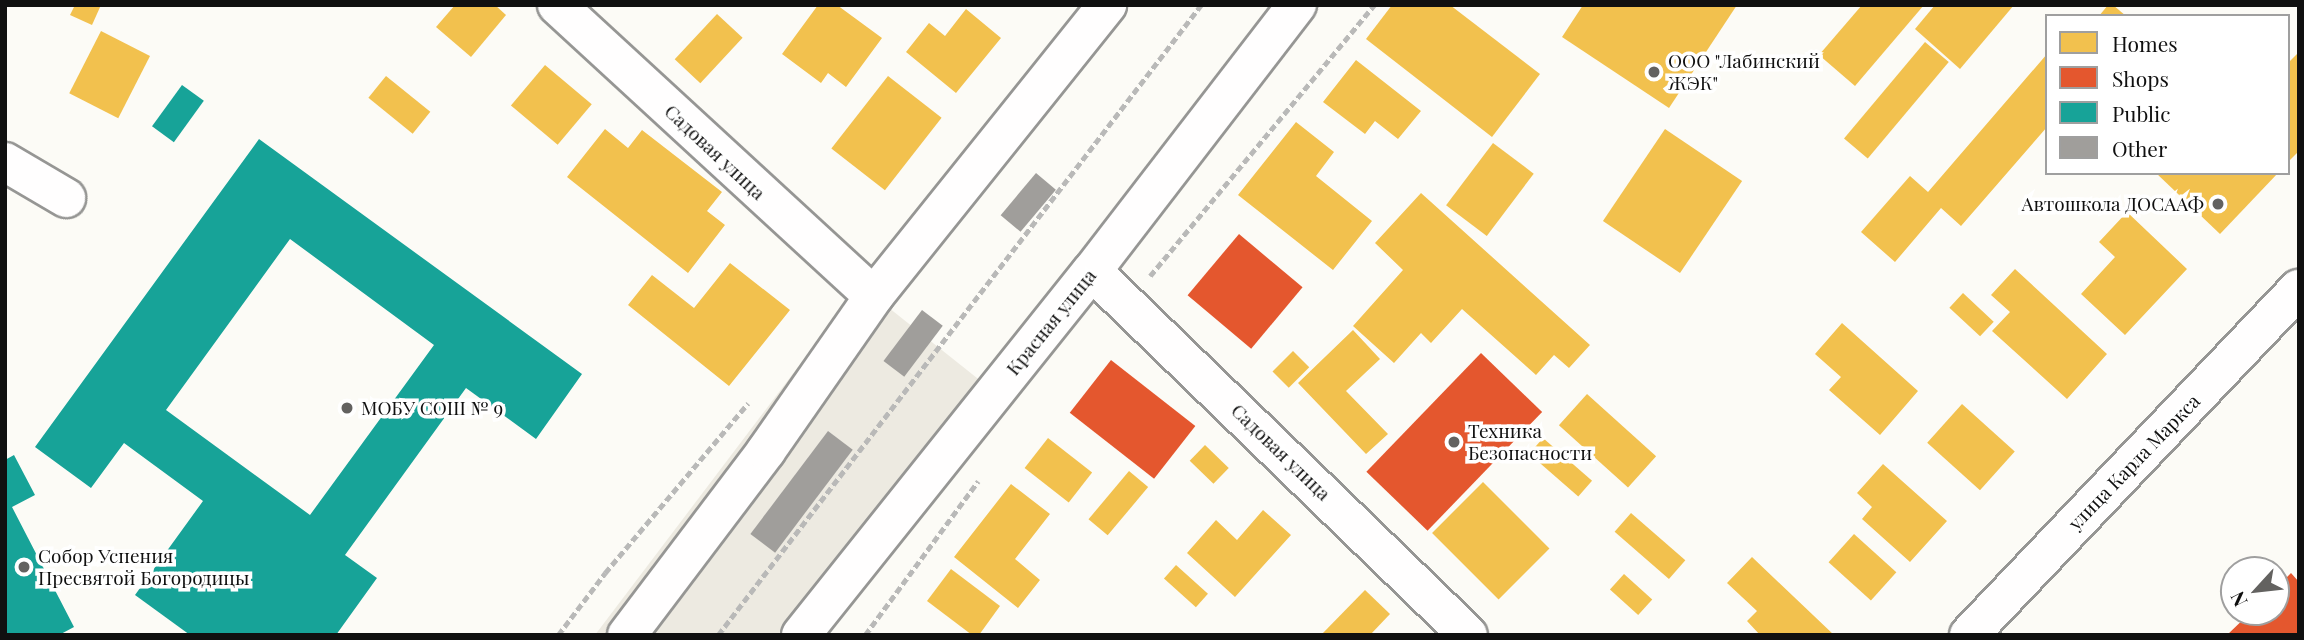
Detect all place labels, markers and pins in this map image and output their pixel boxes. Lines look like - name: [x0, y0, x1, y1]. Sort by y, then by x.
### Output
- place label: ООО "Лабинский ЖЭК": [1668, 50, 1820, 94]
- marker: ООО "Лабинский ЖЭК": [1646, 64, 1662, 80]
- place label: Автошкола ДОСААФ: [2021, 193, 2204, 215]
- marker: Автошкола ДОСААФ: [2210, 196, 2226, 212]
- place label: МОБУ СОШ № 9: [361, 397, 503, 419]
- marker: МОБУ СОШ № 9: [339, 400, 355, 416]
- place label: Техника Безопасности: [1468, 420, 1592, 464]
- marker: Техника Безопасности: [1446, 434, 1462, 450]
- place label: Собор Успения Пресвятой Богородицы: [38, 545, 249, 589]
- marker: Собор Успения Пресвятой Богородицы: [16, 559, 32, 575]

